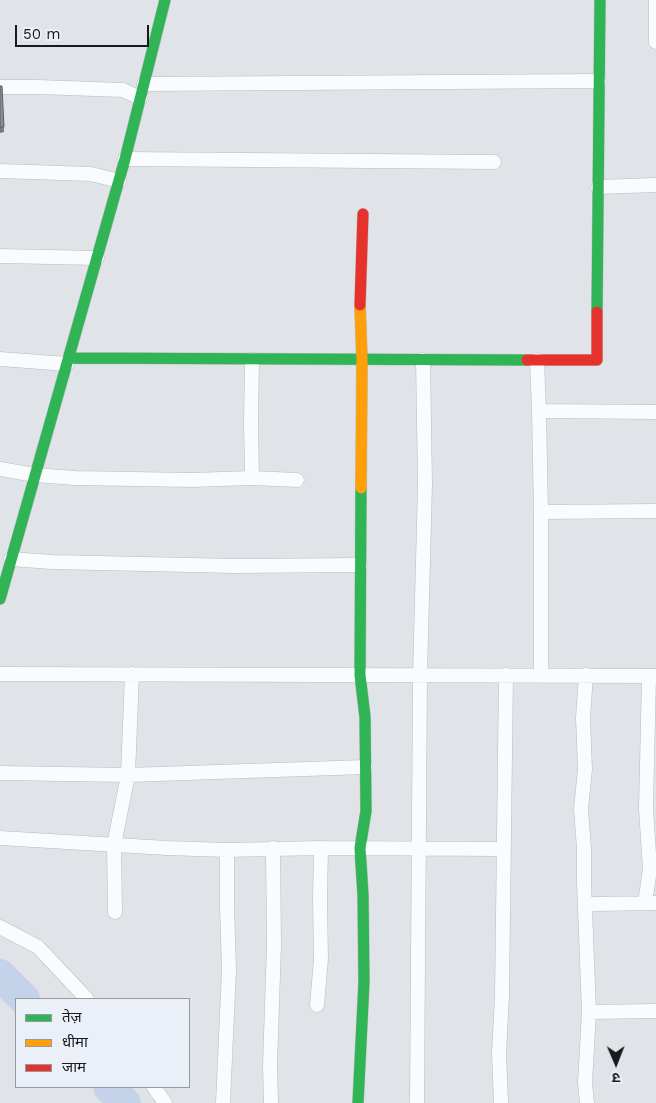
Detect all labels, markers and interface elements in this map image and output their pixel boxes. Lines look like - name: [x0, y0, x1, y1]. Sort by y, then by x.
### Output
- scale bar: [18, 15, 151, 47]
- text: 50 m: [23, 25, 60, 43]
- legend: [15, 998, 190, 1088]
- text: तेज़: [62, 1008, 82, 1026]
- text: धीमा: [62, 1033, 88, 1051]
- north arrow: [591, 1038, 641, 1088]
- text: जाम: [62, 1058, 86, 1076]
- text: उ: [612, 1070, 621, 1086]

